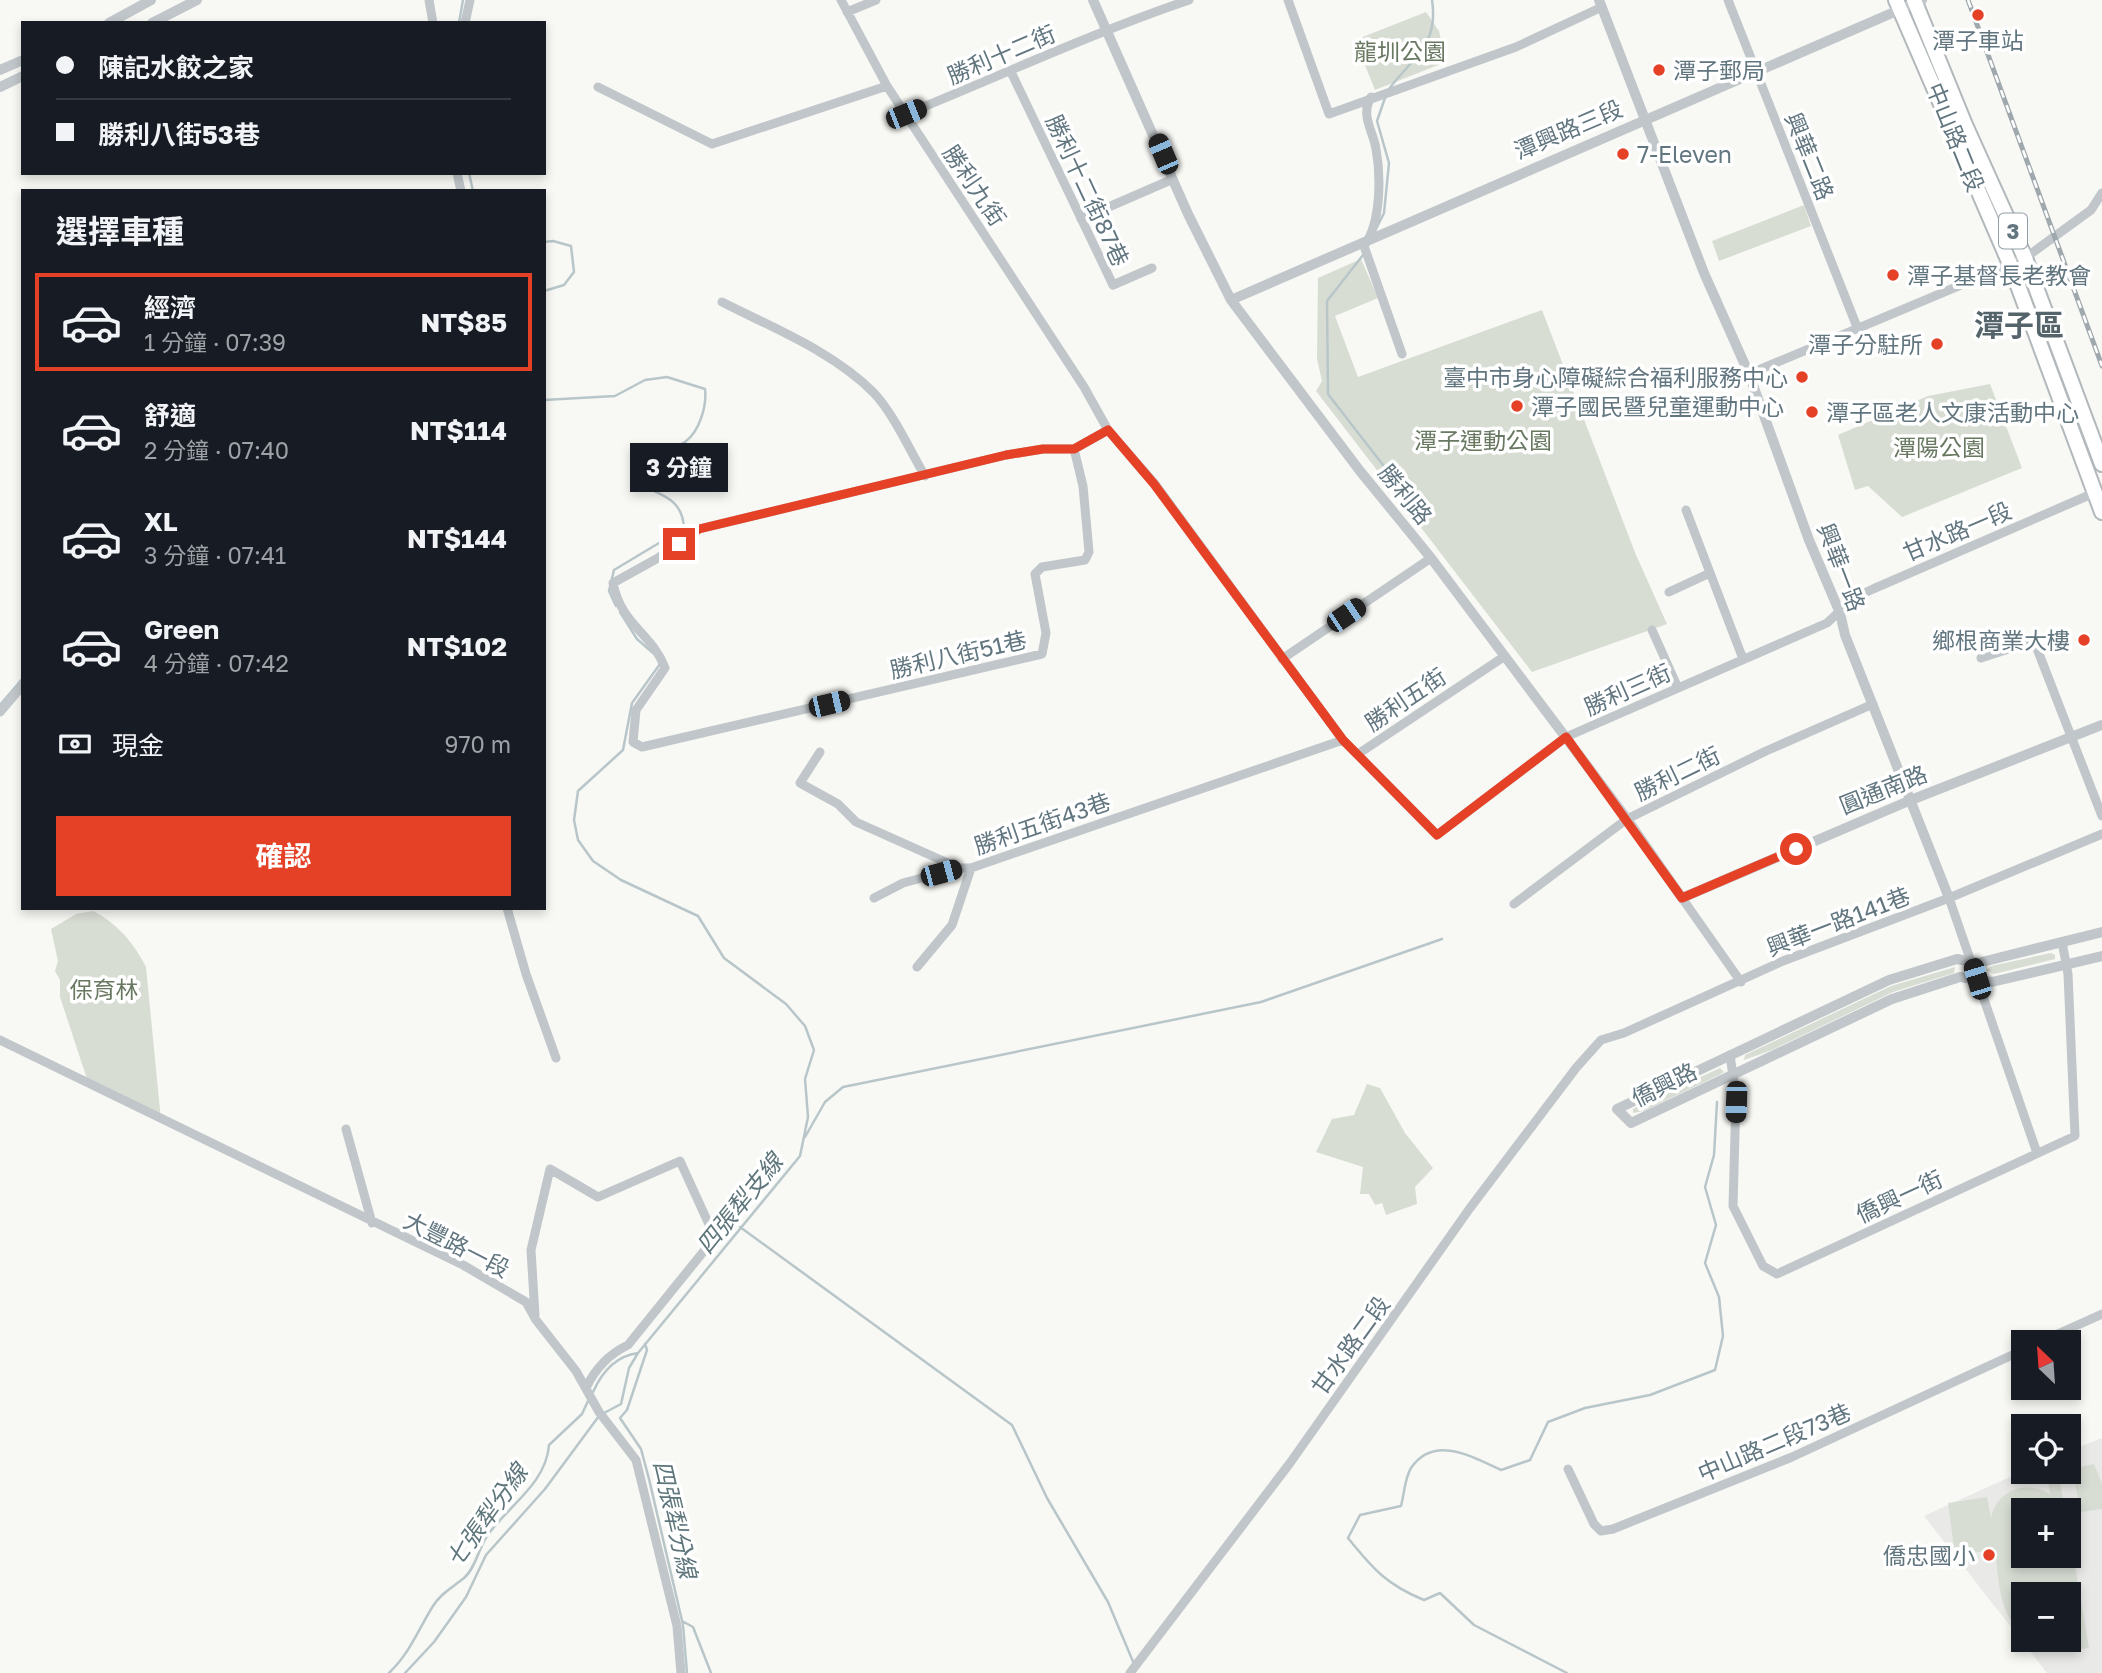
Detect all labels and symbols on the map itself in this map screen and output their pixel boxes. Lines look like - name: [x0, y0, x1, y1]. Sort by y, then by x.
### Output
- marker: 潭子車站: [1970, 7, 1986, 23]
- street label: 勝利十二街: [943, 19, 1059, 89]
- place label: 潭子車站: [1932, 26, 2024, 54]
- park label: 龍圳公園: [1354, 37, 1446, 65]
- place label: 潭子郵局: [1673, 56, 1765, 84]
- marker: 潭子郵局: [1651, 62, 1667, 78]
- street label: 中山路二段: [1921, 78, 1991, 196]
- street label: 潭興路三段: [1510, 94, 1626, 164]
- car: [883, 96, 930, 132]
- street label: 興華二路: [1780, 108, 1840, 204]
- street label: 勝利十二街87巷: [1041, 110, 1135, 270]
- car: [1146, 131, 1181, 177]
- street label: 勝利九街: [938, 139, 1012, 231]
- place label: 7-Eleven: [1637, 140, 1732, 168]
- marker: 7-Eleven: [1615, 146, 1631, 162]
- road number: 3: [1999, 214, 2027, 248]
- place label: 潭子基督長老教會: [1907, 261, 2091, 289]
- marker: 潭子基督長老教會: [1885, 267, 1901, 283]
- district label: 潭子區: [1974, 307, 2064, 343]
- place label: 潭子分駐所: [1808, 330, 1923, 358]
- marker: 潭子分駐所: [1929, 336, 1945, 352]
- place label: 臺中市身心障礙綜合福利服務中心: [1443, 363, 1788, 391]
- marker: 臺中市身心障礙綜合福利服務中心: [1794, 369, 1810, 385]
- place label: 潭子國民暨兒童運動中心: [1531, 392, 1784, 420]
- marker: 潭子國民暨兒童運動中心: [1509, 398, 1525, 414]
- place label: 潭子區老人文康活動中心: [1826, 398, 2079, 426]
- marker: 潭子區老人文康活動中心: [1804, 404, 1820, 420]
- park label: 潭子運動公園: [1414, 426, 1552, 454]
- park label: 潭陽公園: [1893, 433, 1985, 461]
- callout: 3 分鐘: [630, 442, 728, 491]
- street label: 勝利路: [1373, 458, 1439, 530]
- street label: 甘水路一段: [1899, 496, 2015, 566]
- street label: 興華一路: [1812, 519, 1872, 615]
- route end: [663, 528, 695, 560]
- car: [1323, 595, 1370, 635]
- street label: 勝利八街51巷: [887, 625, 1029, 683]
- place label: 鄉根商業大樓: [1932, 626, 2070, 654]
- marker: 鄉根商業大樓: [2076, 632, 2092, 648]
- street label: 勝利三街: [1579, 658, 1675, 720]
- street label: 勝利五街: [1359, 662, 1451, 736]
- car: [807, 689, 852, 719]
- street label: 勝利二街: [1630, 740, 1724, 806]
- street label: 圓通南路: [1835, 759, 1931, 819]
- street label: 勝利五街43巷: [970, 787, 1114, 859]
- route start: [1780, 833, 1812, 865]
- car: [918, 857, 965, 889]
- street label: 興華一路141巷: [1762, 881, 1914, 961]
- car: [1961, 956, 1994, 1002]
- park label: 保育林: [70, 975, 139, 1003]
- street label: 僑興路: [1627, 1056, 1701, 1112]
- car: [1725, 1081, 1748, 1123]
- water label: 四張犁支線: [690, 1145, 790, 1259]
- street label: 僑興一街: [1851, 1164, 1947, 1228]
- street label: 大豐路一段: [399, 1205, 515, 1283]
- street label: 甘水路二段: [1305, 1290, 1395, 1400]
- north arrow: [2011, 1330, 2081, 1400]
- street label: 中山路二段73巷: [1693, 1397, 1855, 1487]
- water label: 七張犁分線: [439, 1456, 535, 1572]
- water label: 四張犁分線: [648, 1457, 704, 1584]
- place label: 僑忠國小: [1883, 1541, 1975, 1569]
- marker: 僑忠國小: [1981, 1547, 1997, 1563]

